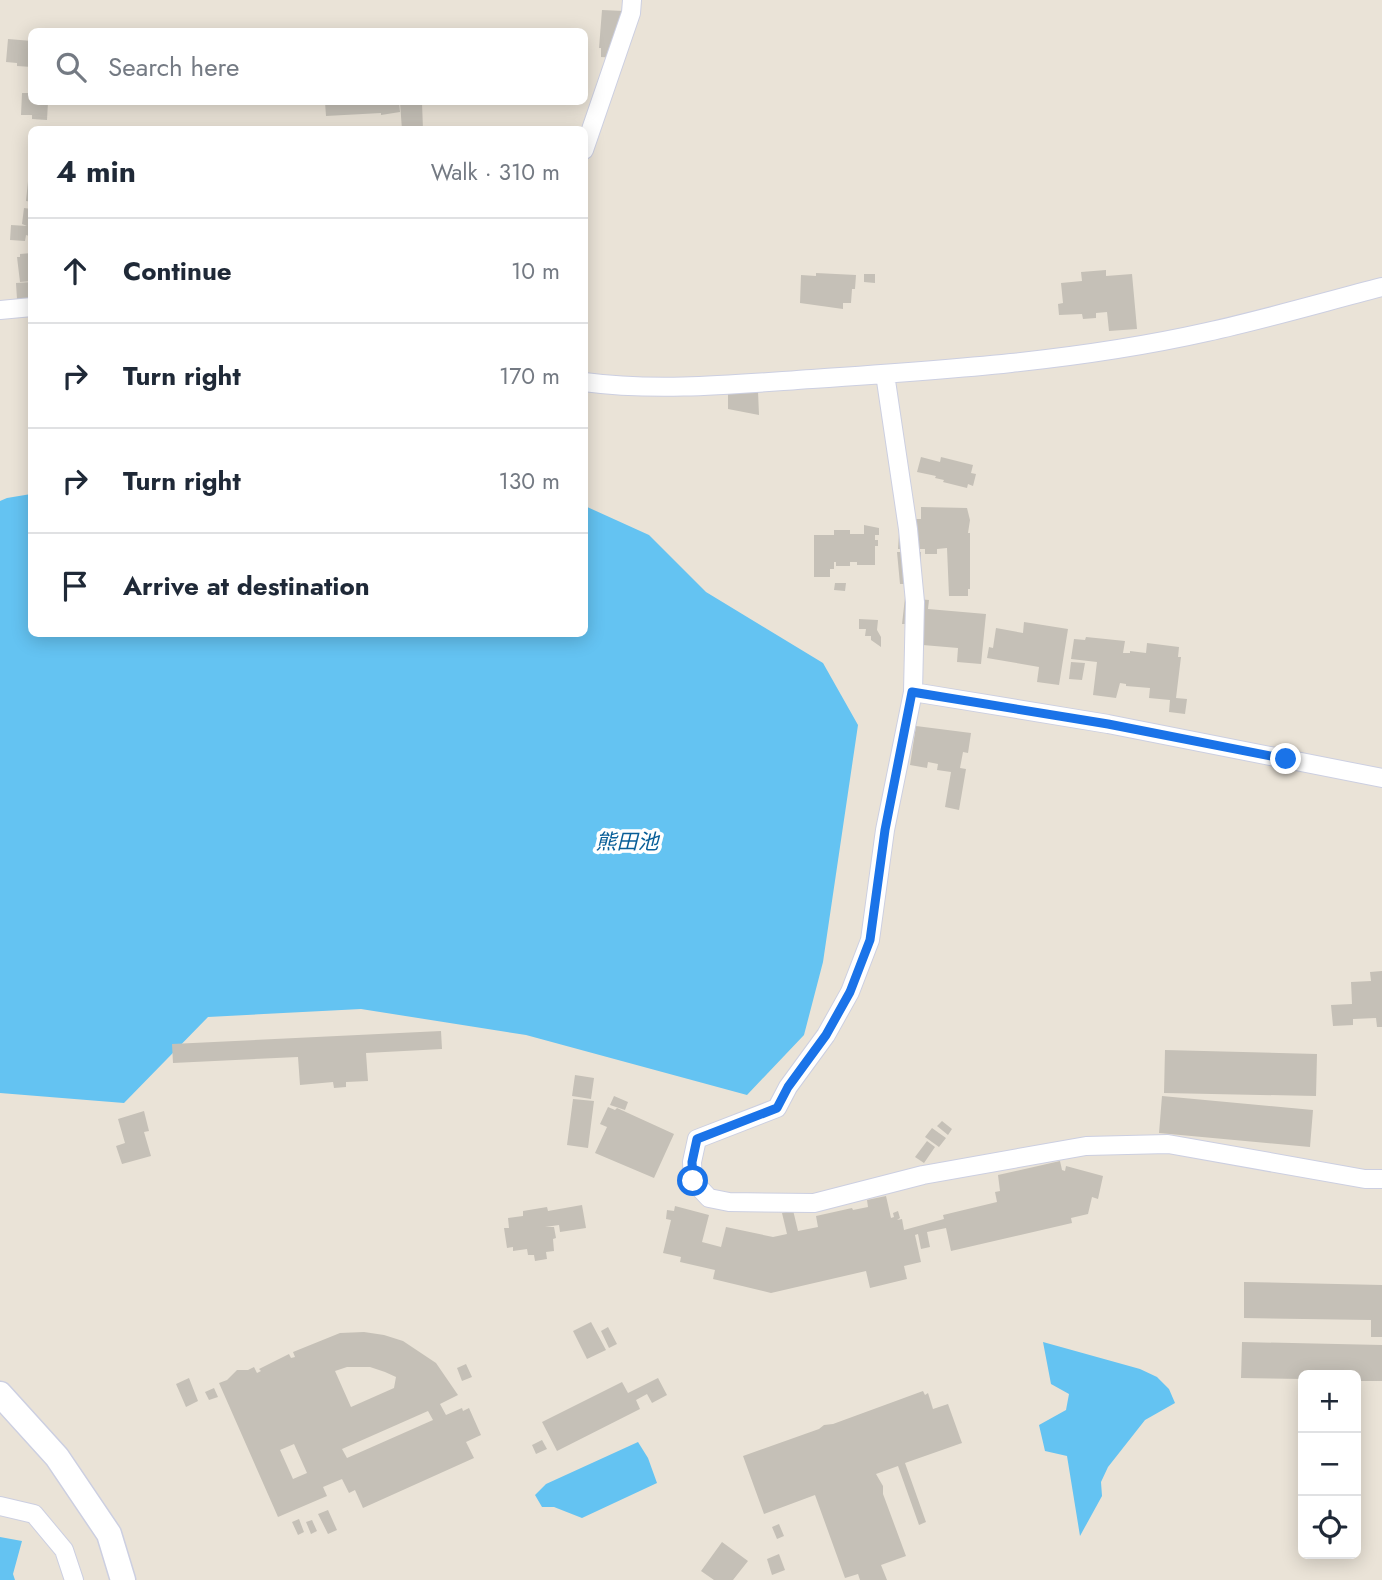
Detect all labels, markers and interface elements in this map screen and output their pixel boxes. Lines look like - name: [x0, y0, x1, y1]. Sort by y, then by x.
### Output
- search box: [28, 28, 588, 105]
- icon: search: [52, 48, 90, 86]
- text: Search here: [108, 48, 240, 86]
- text: 4 min: [56, 150, 136, 193]
- text: Walk · 310 m: [431, 155, 560, 189]
- icon: ahead: [56, 252, 94, 290]
- text: Continue: [123, 252, 232, 290]
- text: 10 m: [511, 254, 560, 288]
- icon: right: [56, 357, 94, 395]
- text: Turn right: [123, 357, 241, 395]
- text: 170 m: [499, 359, 560, 393]
- icon: right: [56, 462, 94, 500]
- text: Turn right: [123, 462, 241, 500]
- text: 130 m: [498, 464, 560, 498]
- icon: arrive: [56, 567, 94, 605]
- text: Arrive at destination: [123, 567, 370, 605]
- route end: [1270, 743, 1301, 774]
- water label: 熊田池: [596, 827, 660, 857]
- route start: [677, 1165, 708, 1196]
- map controls: [1298, 1370, 1361, 1559]
- button: +: [1298, 1370, 1361, 1433]
- button: −: [1298, 1433, 1361, 1496]
- button: locate: [1298, 1496, 1361, 1559]

